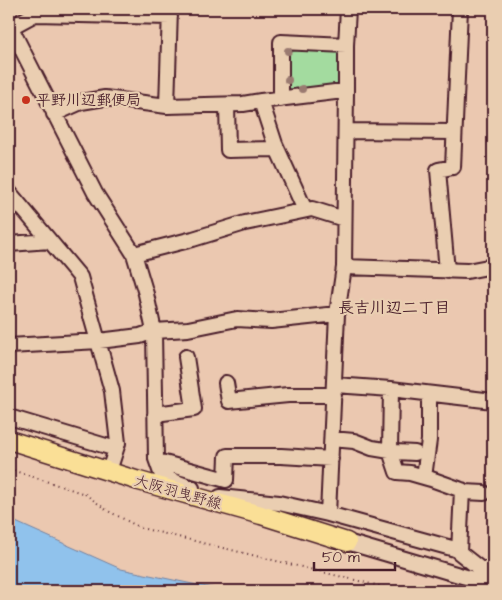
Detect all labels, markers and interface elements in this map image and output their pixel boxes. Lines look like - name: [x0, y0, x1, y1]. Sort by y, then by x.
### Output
- place label: 平野川辺郵便局: [36, 90, 141, 111]
- marker: 平野川辺郵便局: [20, 94, 32, 106]
- district label: 長吉川辺二丁目: [338, 297, 450, 319]
- street label: 大阪羽曳野線: [132, 470, 224, 515]
- scale bar: [314, 540, 396, 572]
- text: 50 m: [322, 547, 360, 568]

